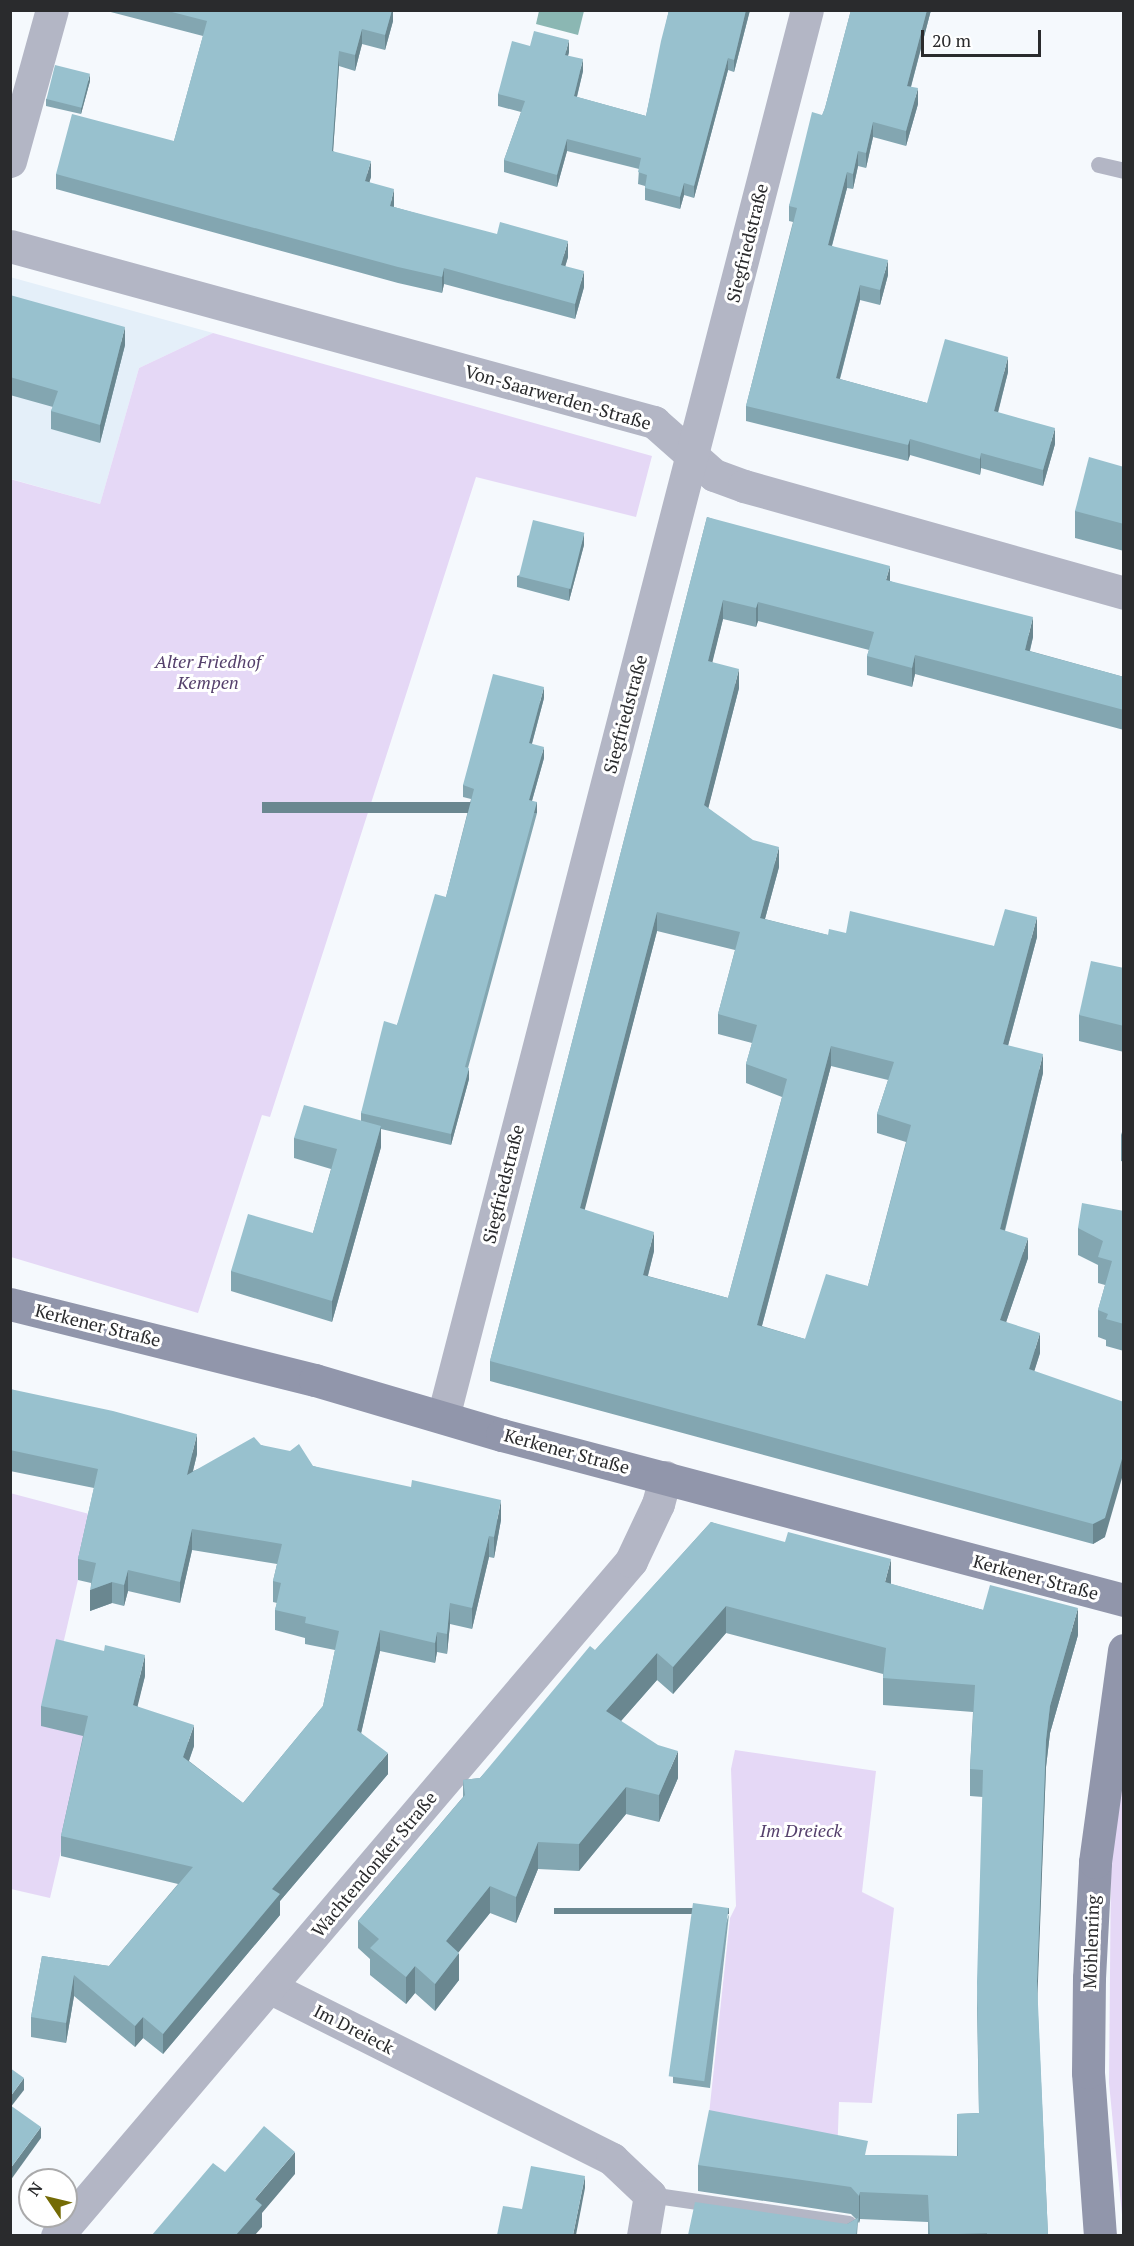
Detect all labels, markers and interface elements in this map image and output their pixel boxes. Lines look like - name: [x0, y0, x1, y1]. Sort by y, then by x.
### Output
- scale bar: [924, 18, 1044, 56]
- text: 20 m: [932, 28, 971, 52]
- street label: Siegfriedstraße: [722, 181, 772, 305]
- street label: Von-Saarwerden-Straße: [462, 360, 654, 434]
- park label: Alter Friedhof Kempen: [155, 651, 261, 694]
- street label: Siegfriedstraße: [599, 652, 651, 776]
- street label: Siegfriedstraße: [478, 1122, 528, 1246]
- street label: Kerkener Straße: [33, 1299, 163, 1351]
- street label: Kerkener Straße: [502, 1424, 632, 1478]
- street label: Kerkener Straße: [971, 1550, 1101, 1604]
- street label: Wachtendonker Straße: [307, 1787, 441, 1941]
- park label: Im Dreieck: [760, 1819, 842, 1841]
- street label: Möhlenring: [1079, 1895, 1103, 1989]
- street label: Im Dreieck: [310, 2000, 398, 2058]
- north arrow: [18, 2168, 78, 2228]
- text: N: [22, 2178, 47, 2200]

